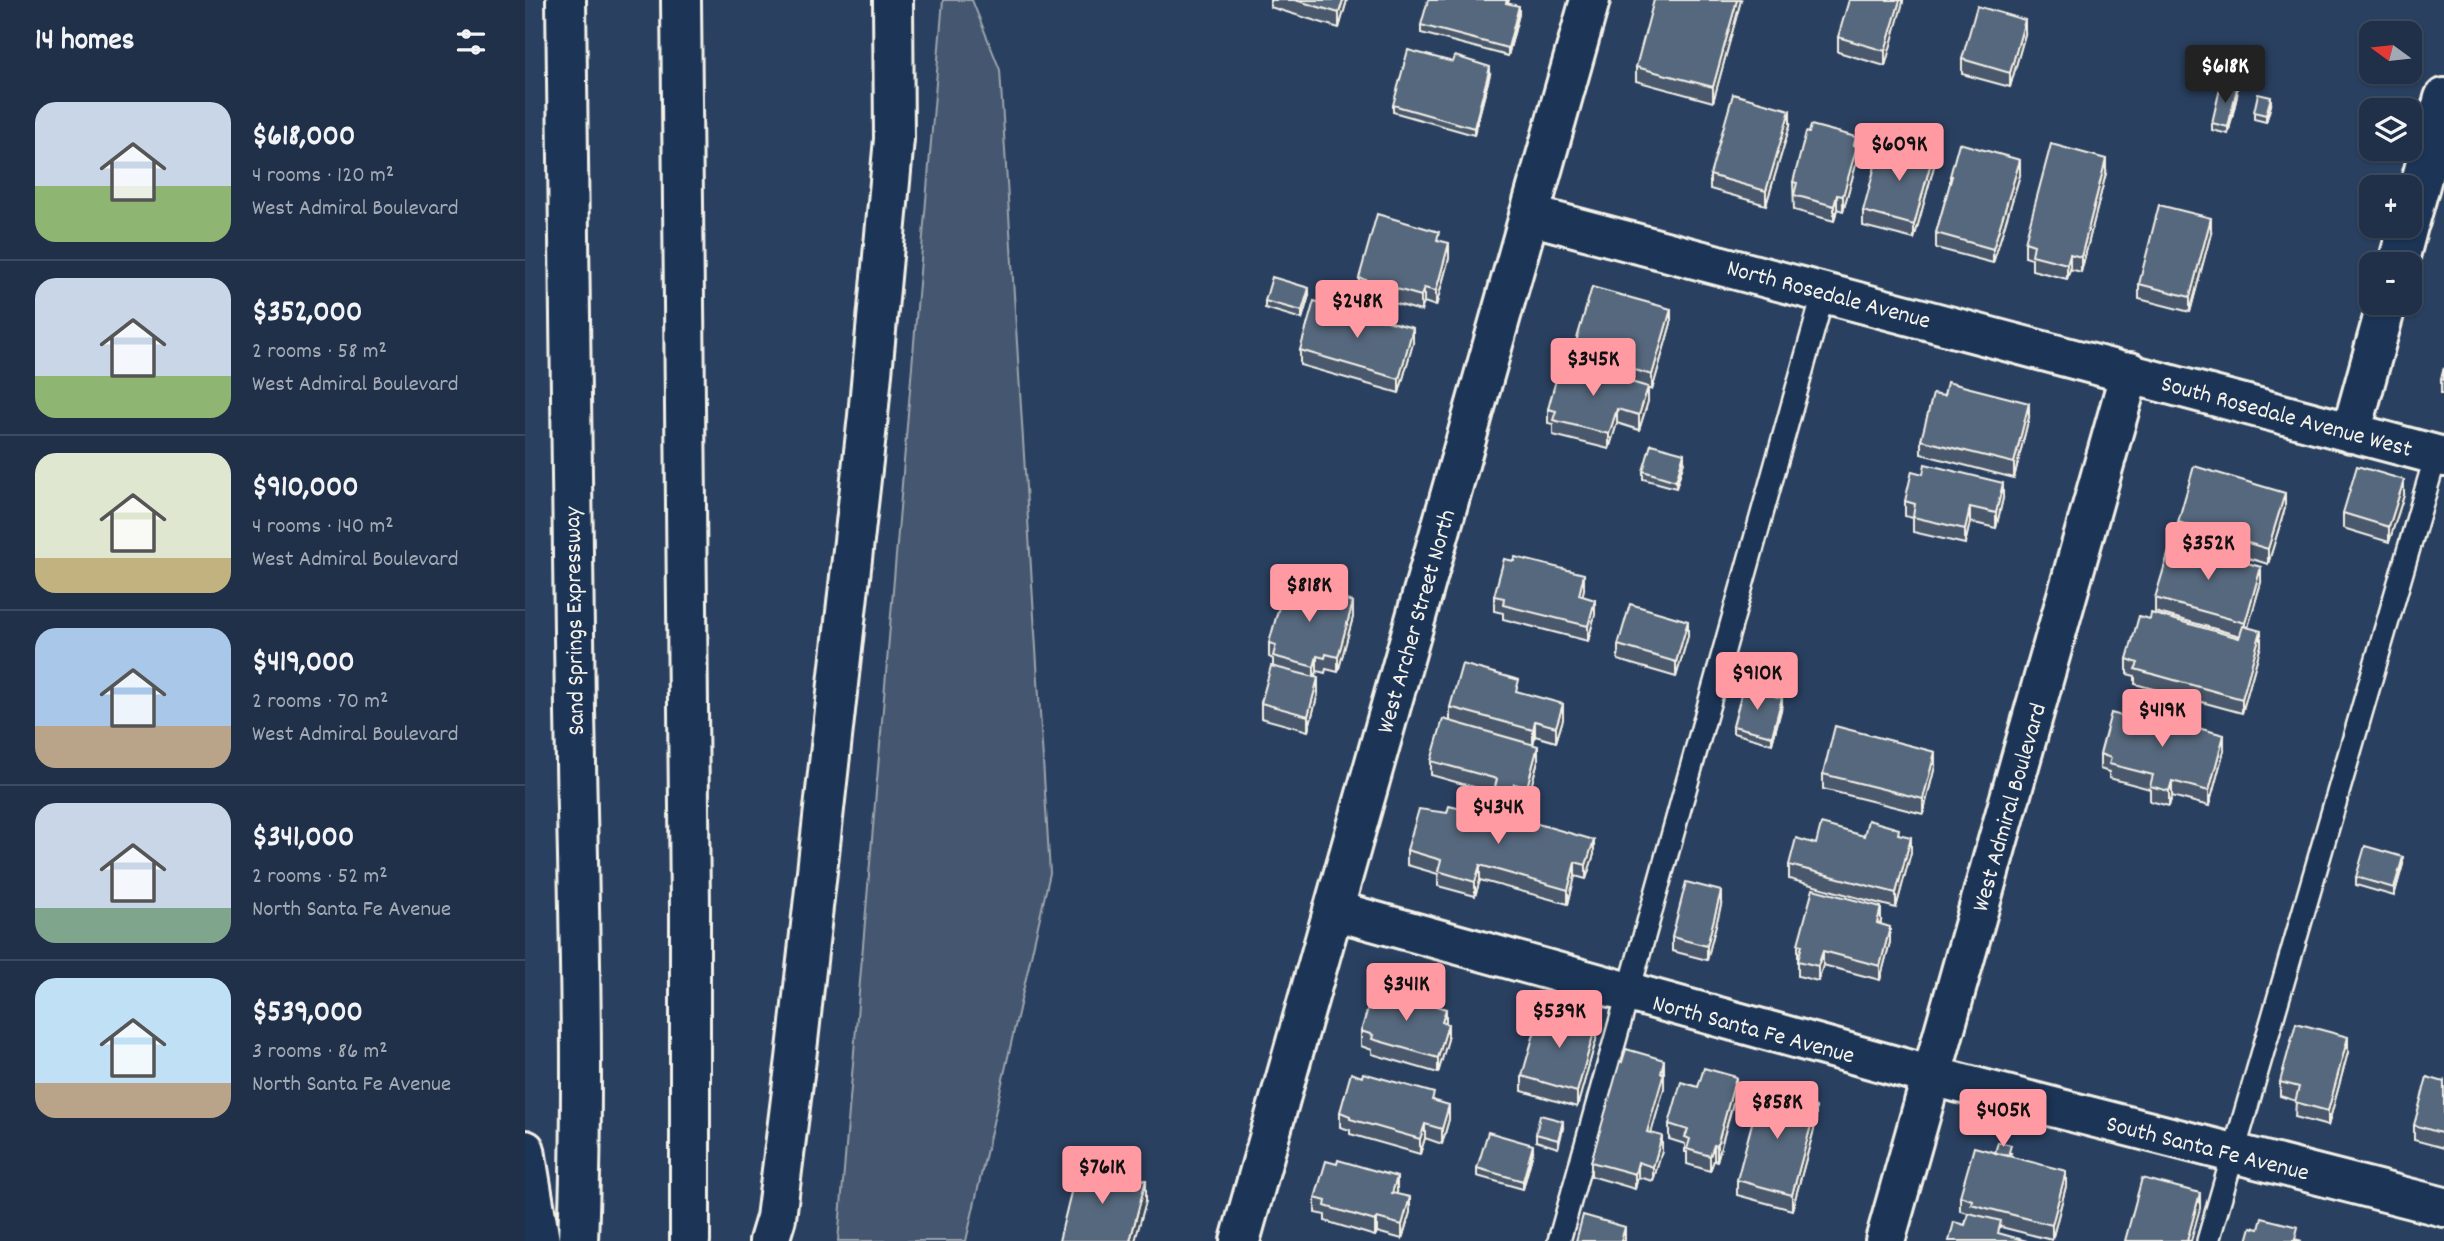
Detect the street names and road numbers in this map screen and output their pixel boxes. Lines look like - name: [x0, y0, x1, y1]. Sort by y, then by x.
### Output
- street label: North Rosedale Avenue: [1723, 252, 1934, 339]
- street label: South Rosedale Avenue West: [2157, 368, 2416, 468]
- street label: Sand Springs Expressway: [557, 505, 595, 736]
- street label: West Archer Street North: [1370, 506, 1466, 738]
- street label: West Admiral Boulevard: [1965, 700, 2057, 916]
- street label: North Santa Fe Avenue: [1648, 988, 1858, 1074]
- street label: South Santa Fe Avenue: [2102, 1108, 2312, 1192]

